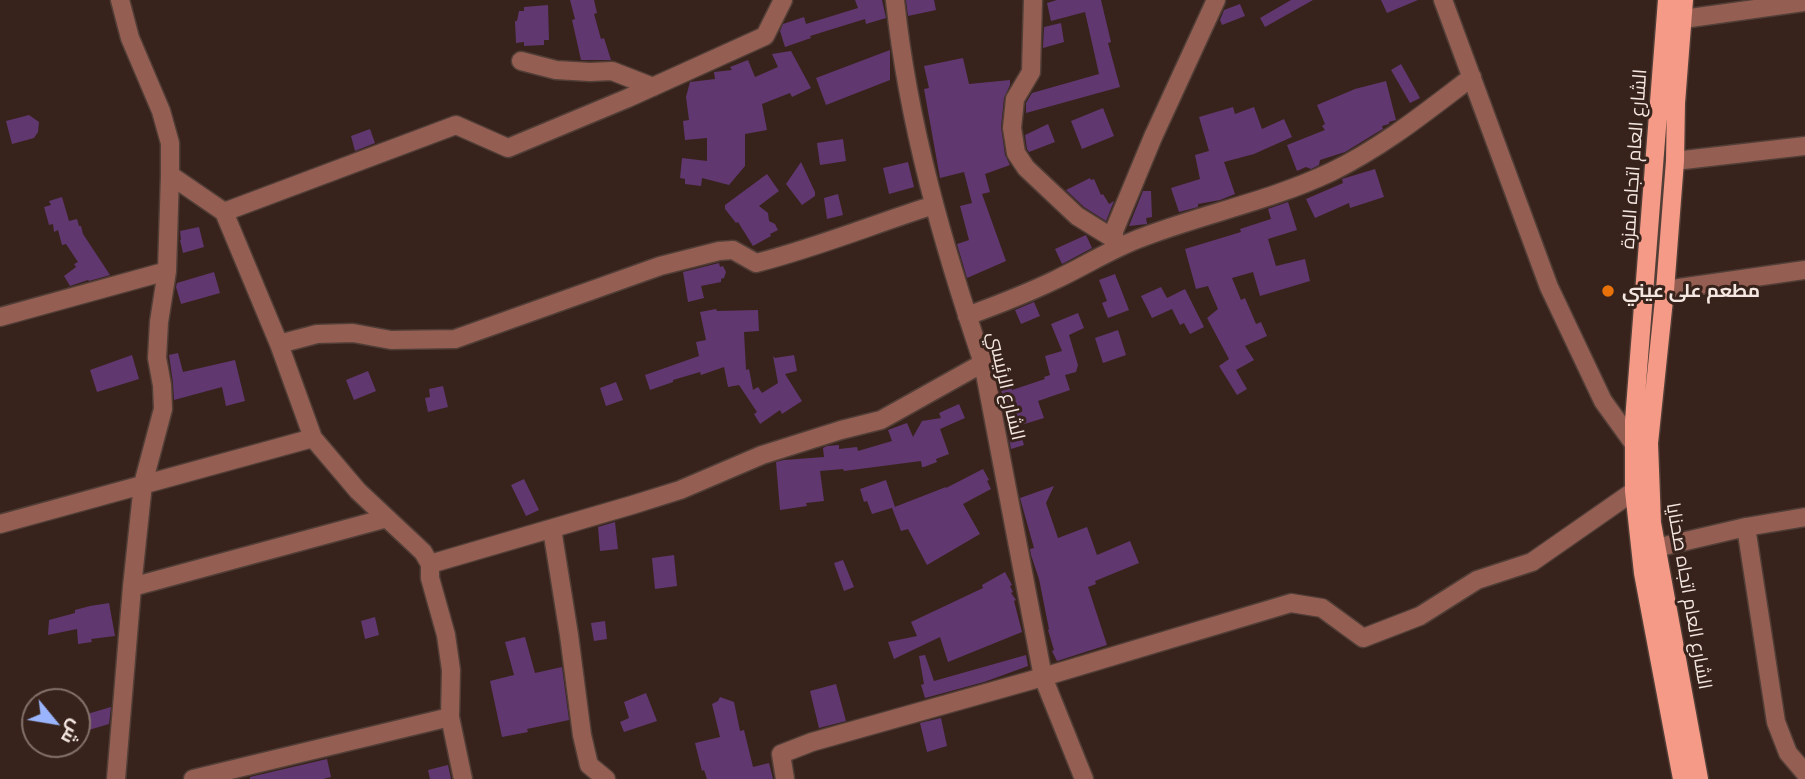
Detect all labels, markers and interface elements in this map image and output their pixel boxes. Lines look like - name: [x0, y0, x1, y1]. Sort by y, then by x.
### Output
- street label: الشارع العام اتجاه المزة: [1616, 68, 1652, 250]
- place label: مطعم على عيني: [1622, 280, 1760, 302]
- marker: مطعم على عيني: [1600, 283, 1616, 299]
- street label: الشارع الرئيسي: [982, 330, 1030, 442]
- street label: الشارع العام اتجاه صحنايا: [1661, 501, 1717, 691]
- north arrow: [21, 688, 91, 758]
- text: ش: [57, 716, 89, 749]

